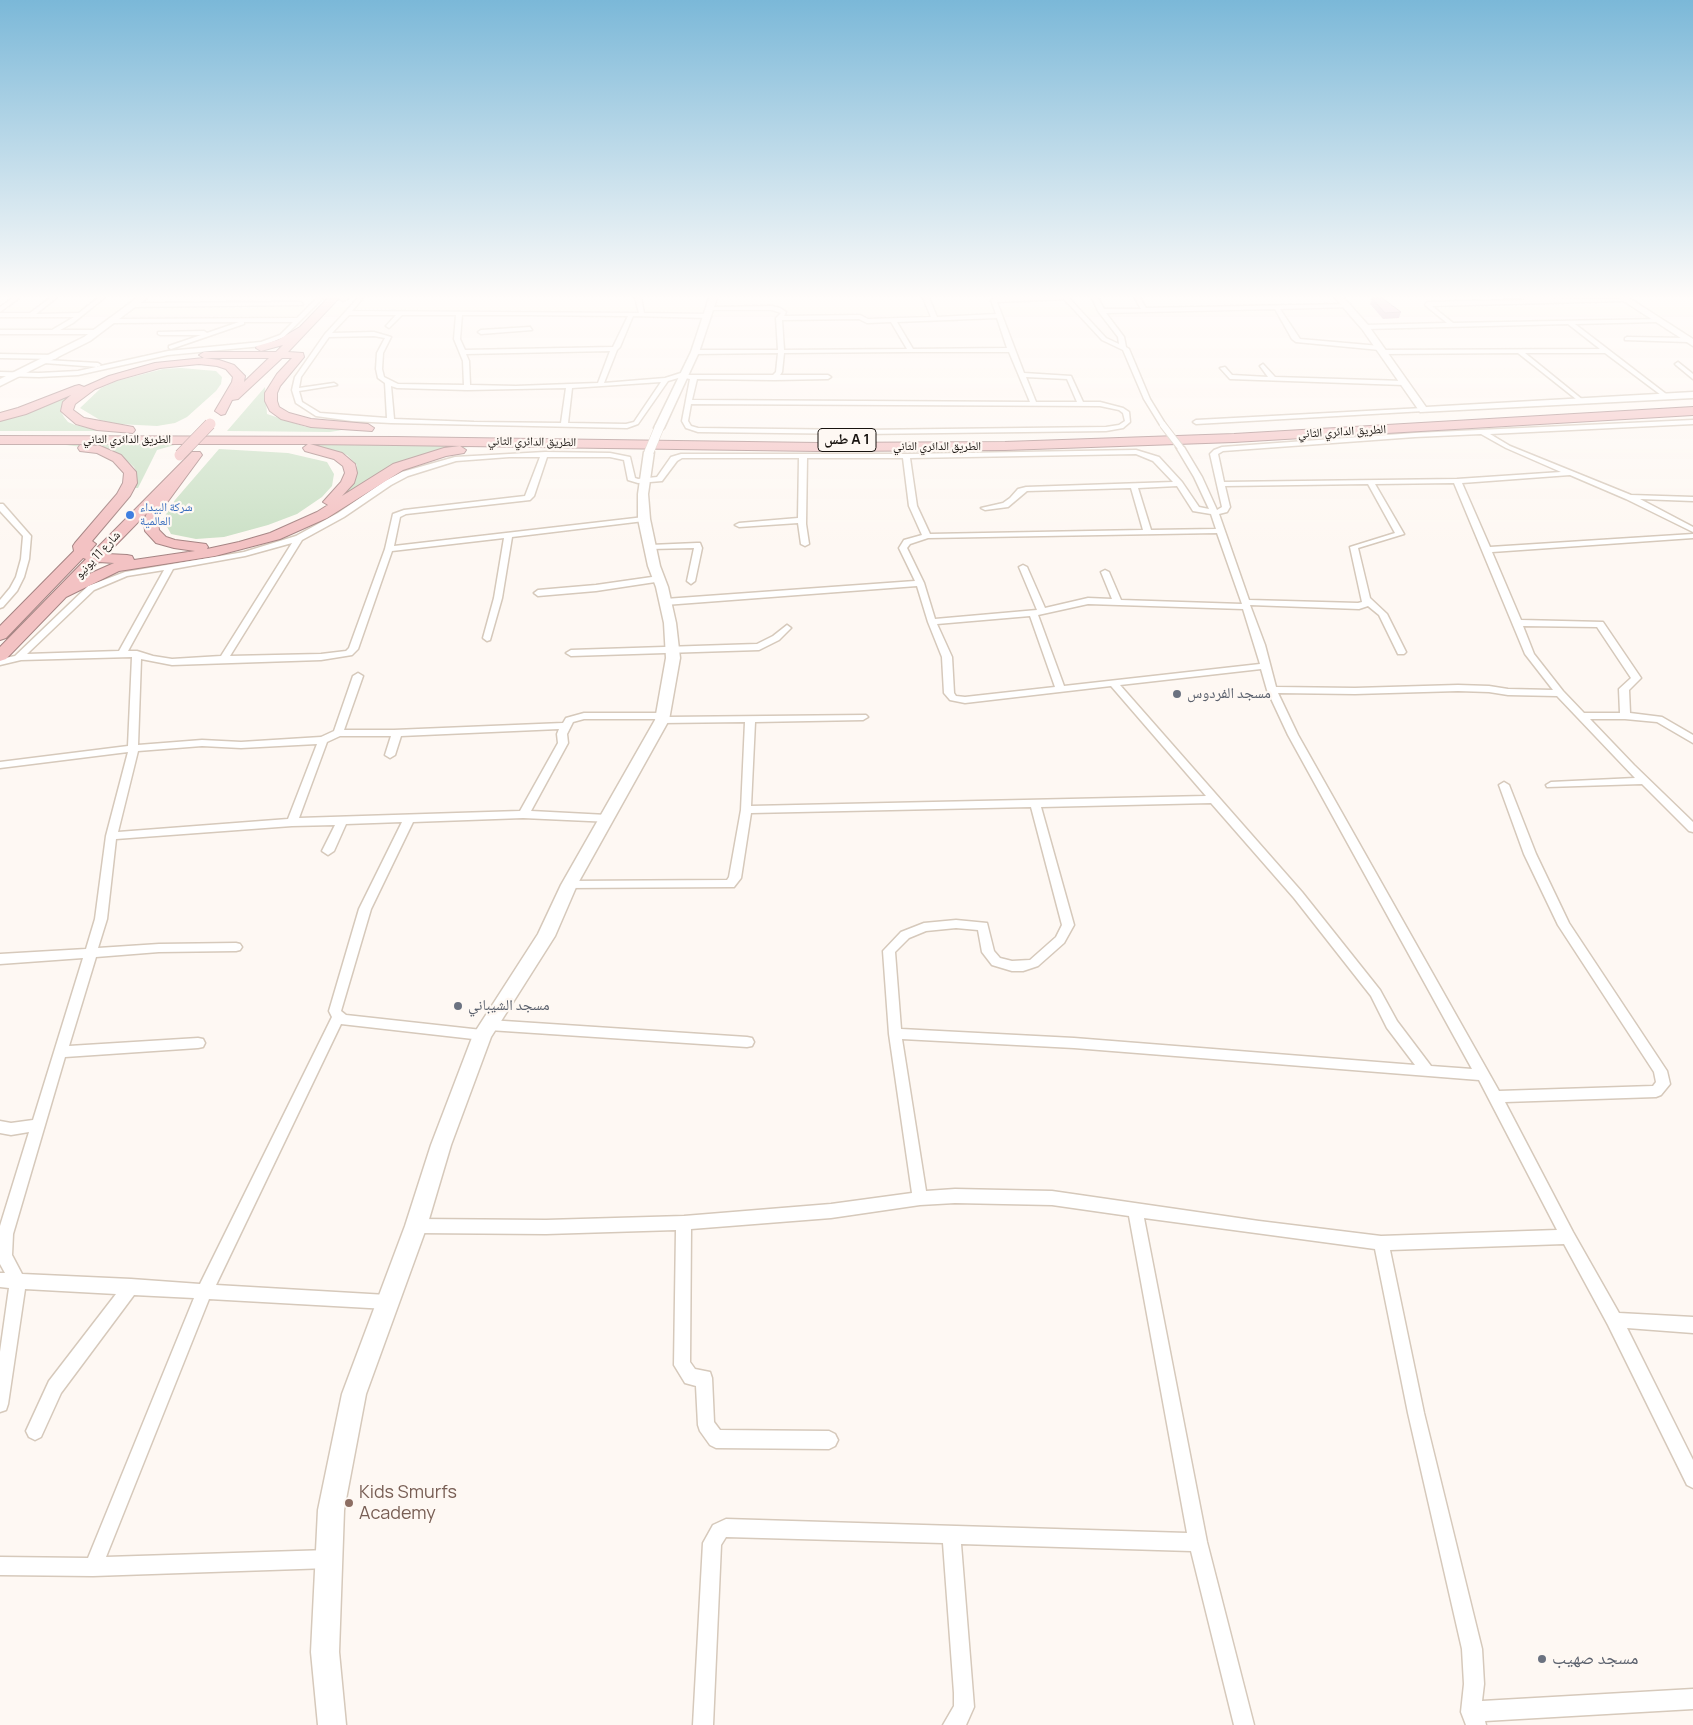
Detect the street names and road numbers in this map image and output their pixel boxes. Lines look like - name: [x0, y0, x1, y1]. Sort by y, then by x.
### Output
- street label: الطريق الدائري الثاني: [1298, 423, 1386, 441]
- road number: طس A 1: [818, 428, 876, 452]
- street label: الطريق الدائري الثاني: [83, 433, 171, 447]
- street label: الطريق الدائري الثاني: [488, 434, 576, 450]
- street label: الطريق الدائري الثاني: [893, 440, 981, 454]
- street label: شارع 11 يونيو: [72, 528, 124, 582]

